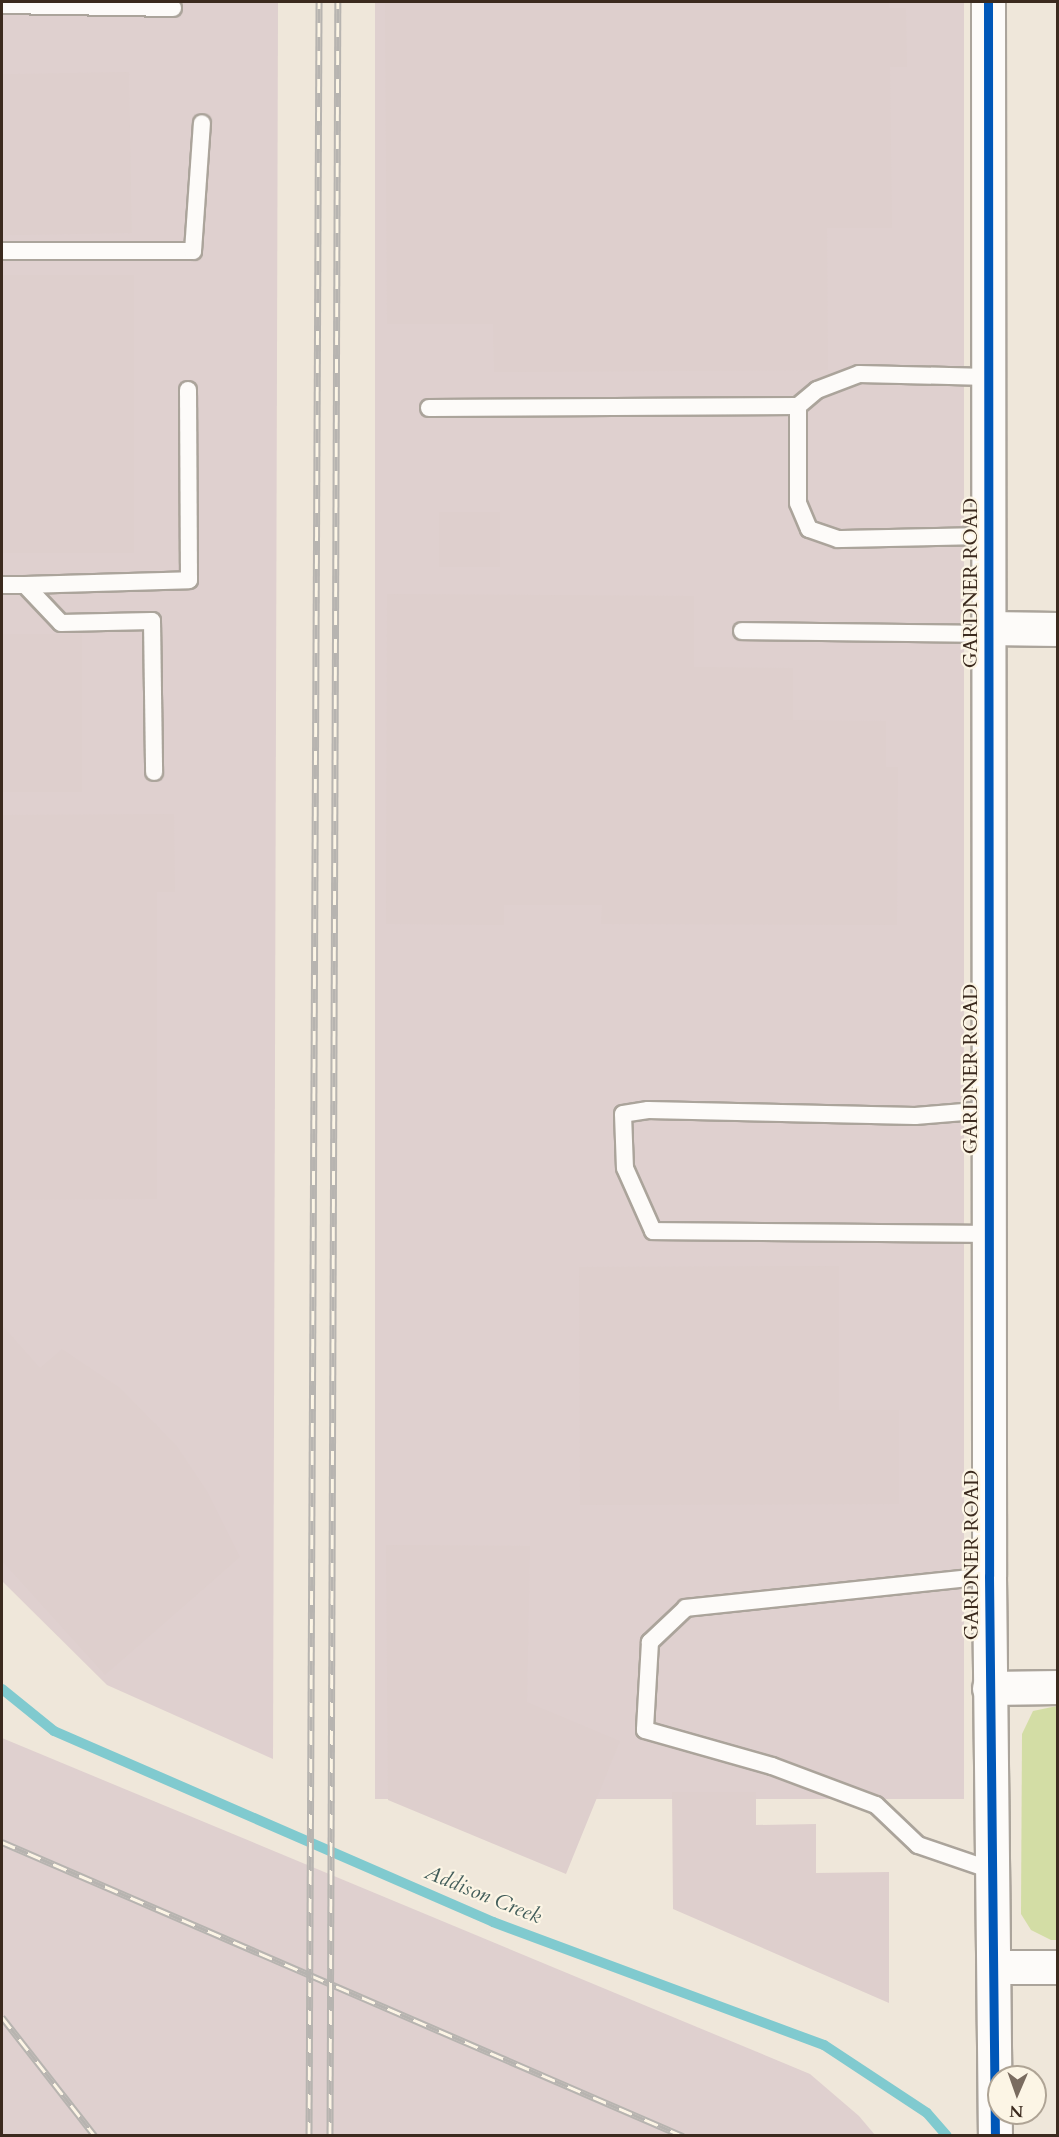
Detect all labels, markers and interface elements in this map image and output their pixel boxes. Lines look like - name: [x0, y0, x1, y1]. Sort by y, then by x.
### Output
- street label: GARDNER ROAD: [958, 498, 982, 668]
- street label: GARDNER ROAD: [958, 984, 982, 1154]
- street label: GARDNER ROAD: [959, 1470, 983, 1640]
- water label: Addison Creek: [421, 1860, 545, 1930]
- north arrow: [987, 2065, 1047, 2125]
- text: N: [1009, 2100, 1024, 2122]

